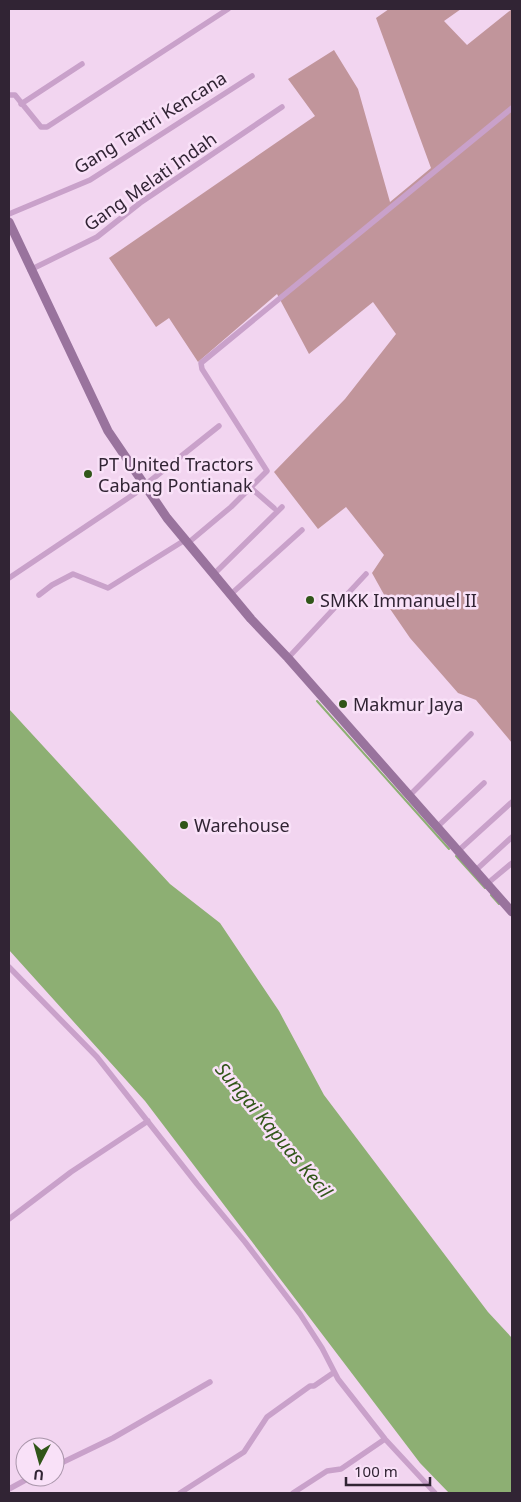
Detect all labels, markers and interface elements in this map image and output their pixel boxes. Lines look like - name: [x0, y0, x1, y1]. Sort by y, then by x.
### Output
- street label: Gang Tantri Kencana: [69, 65, 231, 179]
- street label: Gang Melati Indah: [79, 126, 221, 236]
- place label: PT United Tractors Cabang Pontianak: [98, 452, 253, 497]
- marker: PT United Tractors Cabang Pontianak: [82, 468, 94, 480]
- place label: SMKK Immanuel II: [320, 588, 477, 612]
- marker: SMKK Immanuel II: [304, 594, 316, 606]
- place label: Makmur Jaya: [353, 692, 463, 716]
- marker: Makmur Jaya: [337, 698, 349, 710]
- place label: Warehouse: [194, 813, 290, 837]
- marker: Warehouse: [178, 819, 190, 831]
- water label: Sungai Kapuas Kecil: [210, 1057, 339, 1204]
- north arrow: [15, 1437, 65, 1487]
- scale bar: [346, 1454, 430, 1486]
- text: 100 m: [354, 1461, 398, 1481]
- text: U: [32, 1465, 45, 1485]

